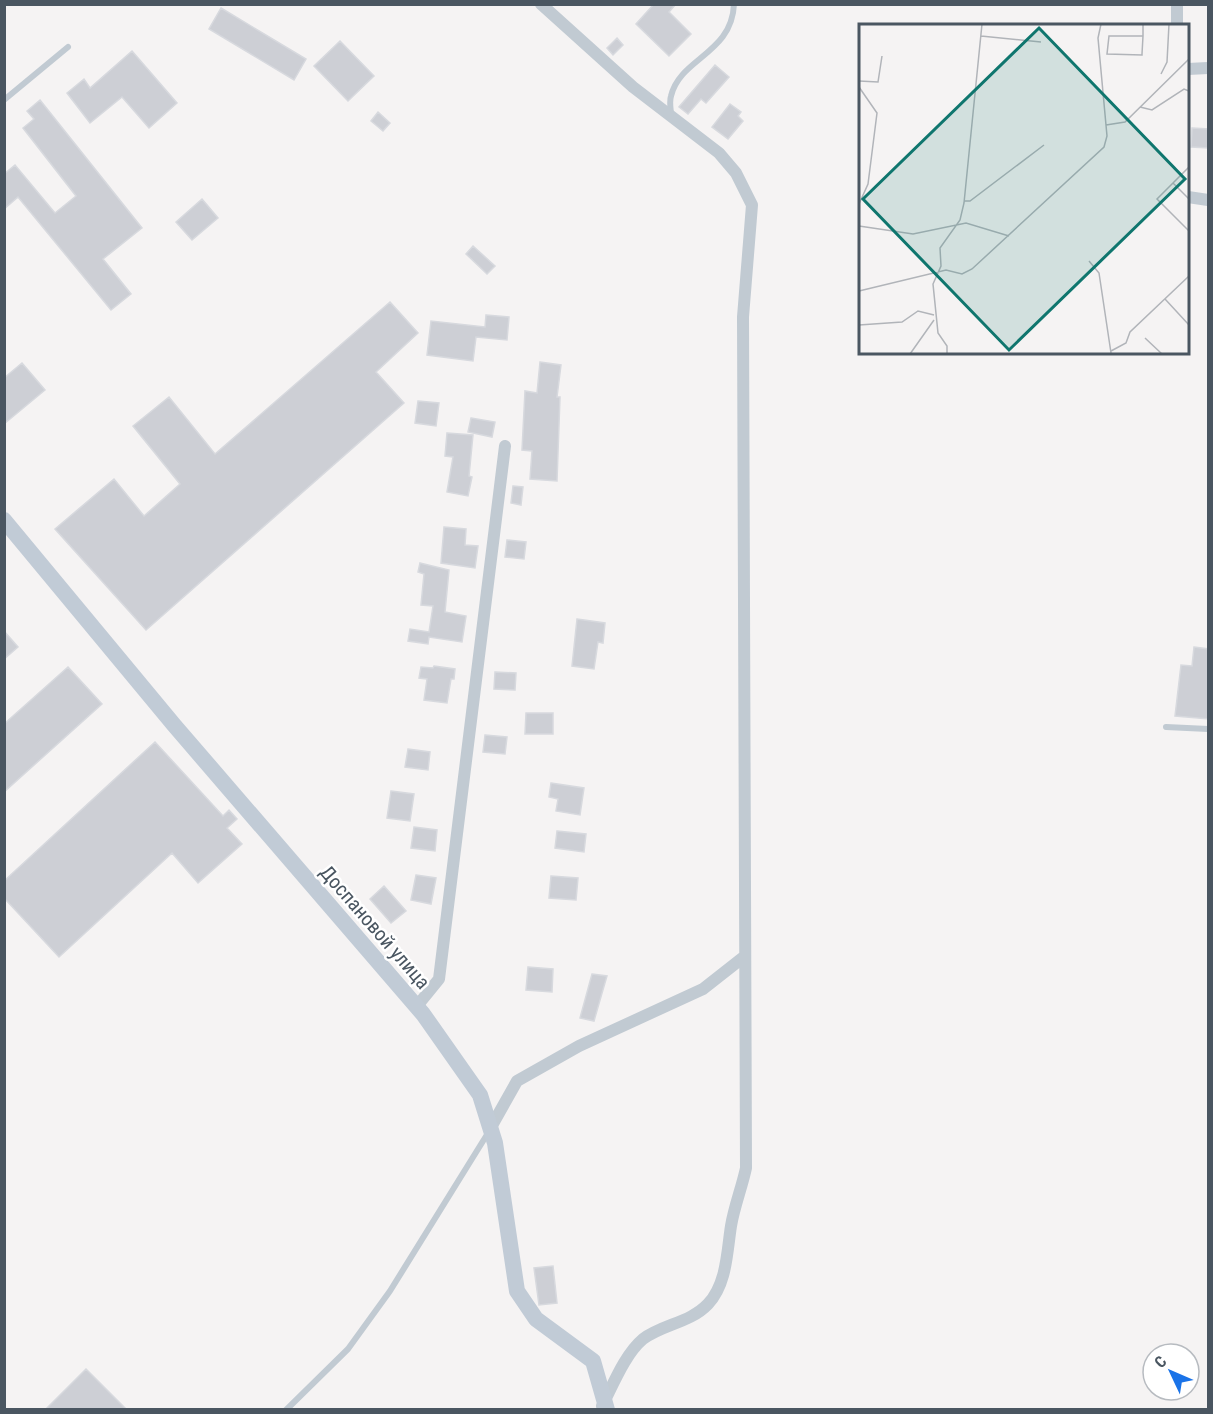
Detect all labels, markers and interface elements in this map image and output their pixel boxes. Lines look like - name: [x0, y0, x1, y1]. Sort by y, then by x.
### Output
- inset map: [859, 24, 1189, 354]
- street label: Доспановой улица: [315, 860, 435, 994]
- north arrow: [1141, 1342, 1201, 1402]
- text: С: [1151, 1352, 1171, 1372]

